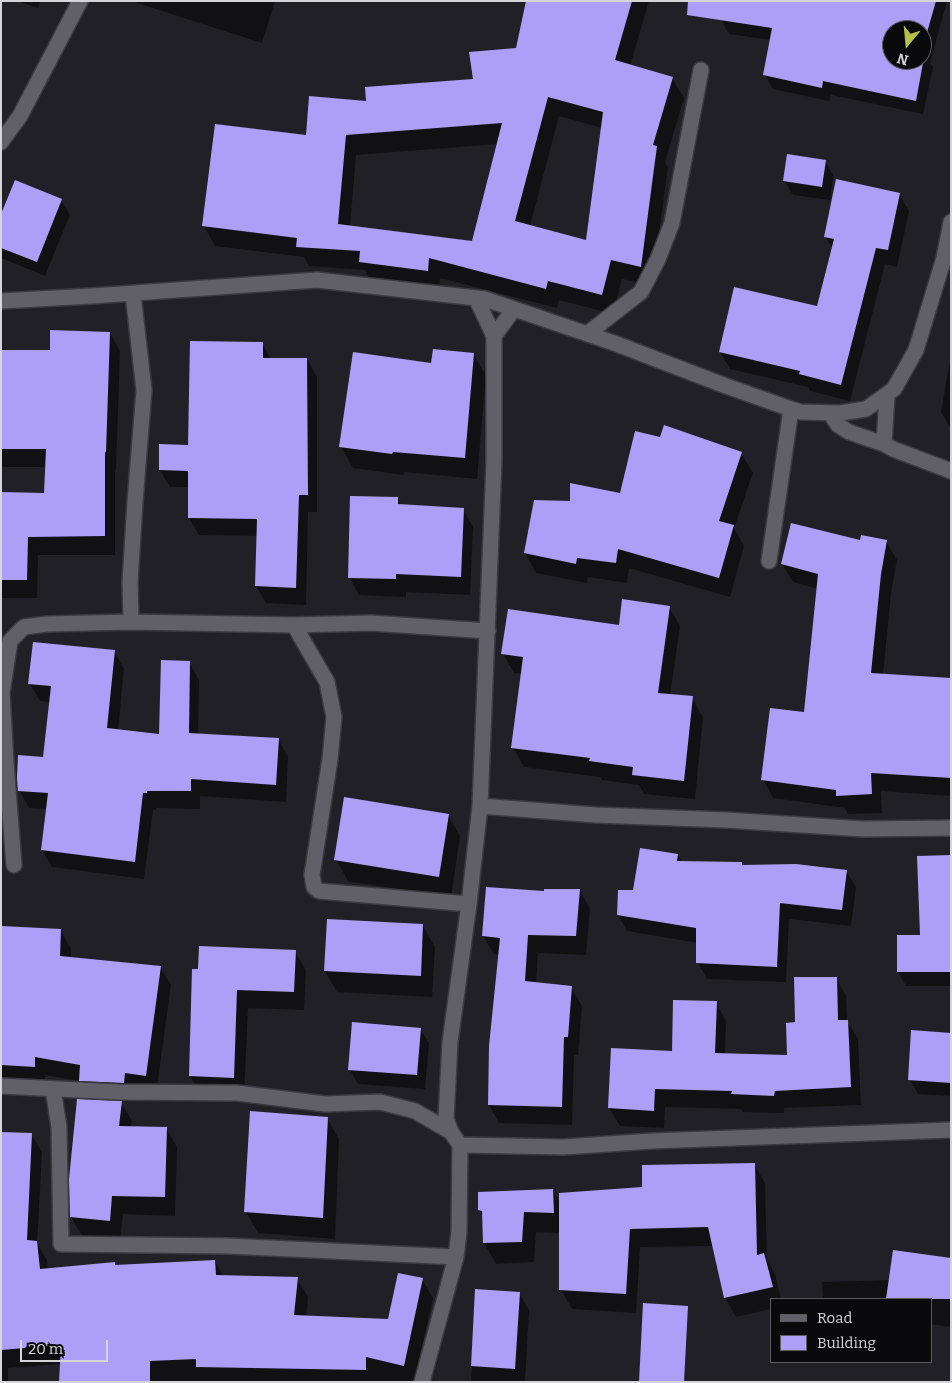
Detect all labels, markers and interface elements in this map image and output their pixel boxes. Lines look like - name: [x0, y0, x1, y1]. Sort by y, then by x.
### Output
- north arrow: [882, 20, 932, 70]
- text: N: [895, 49, 910, 69]
- legend: [770, 1298, 932, 1363]
- text: Road: [817, 1309, 852, 1327]
- scale bar: [22, 1330, 110, 1362]
- text: Building: [817, 1334, 876, 1352]
- text: 20 m: [28, 1340, 63, 1358]

